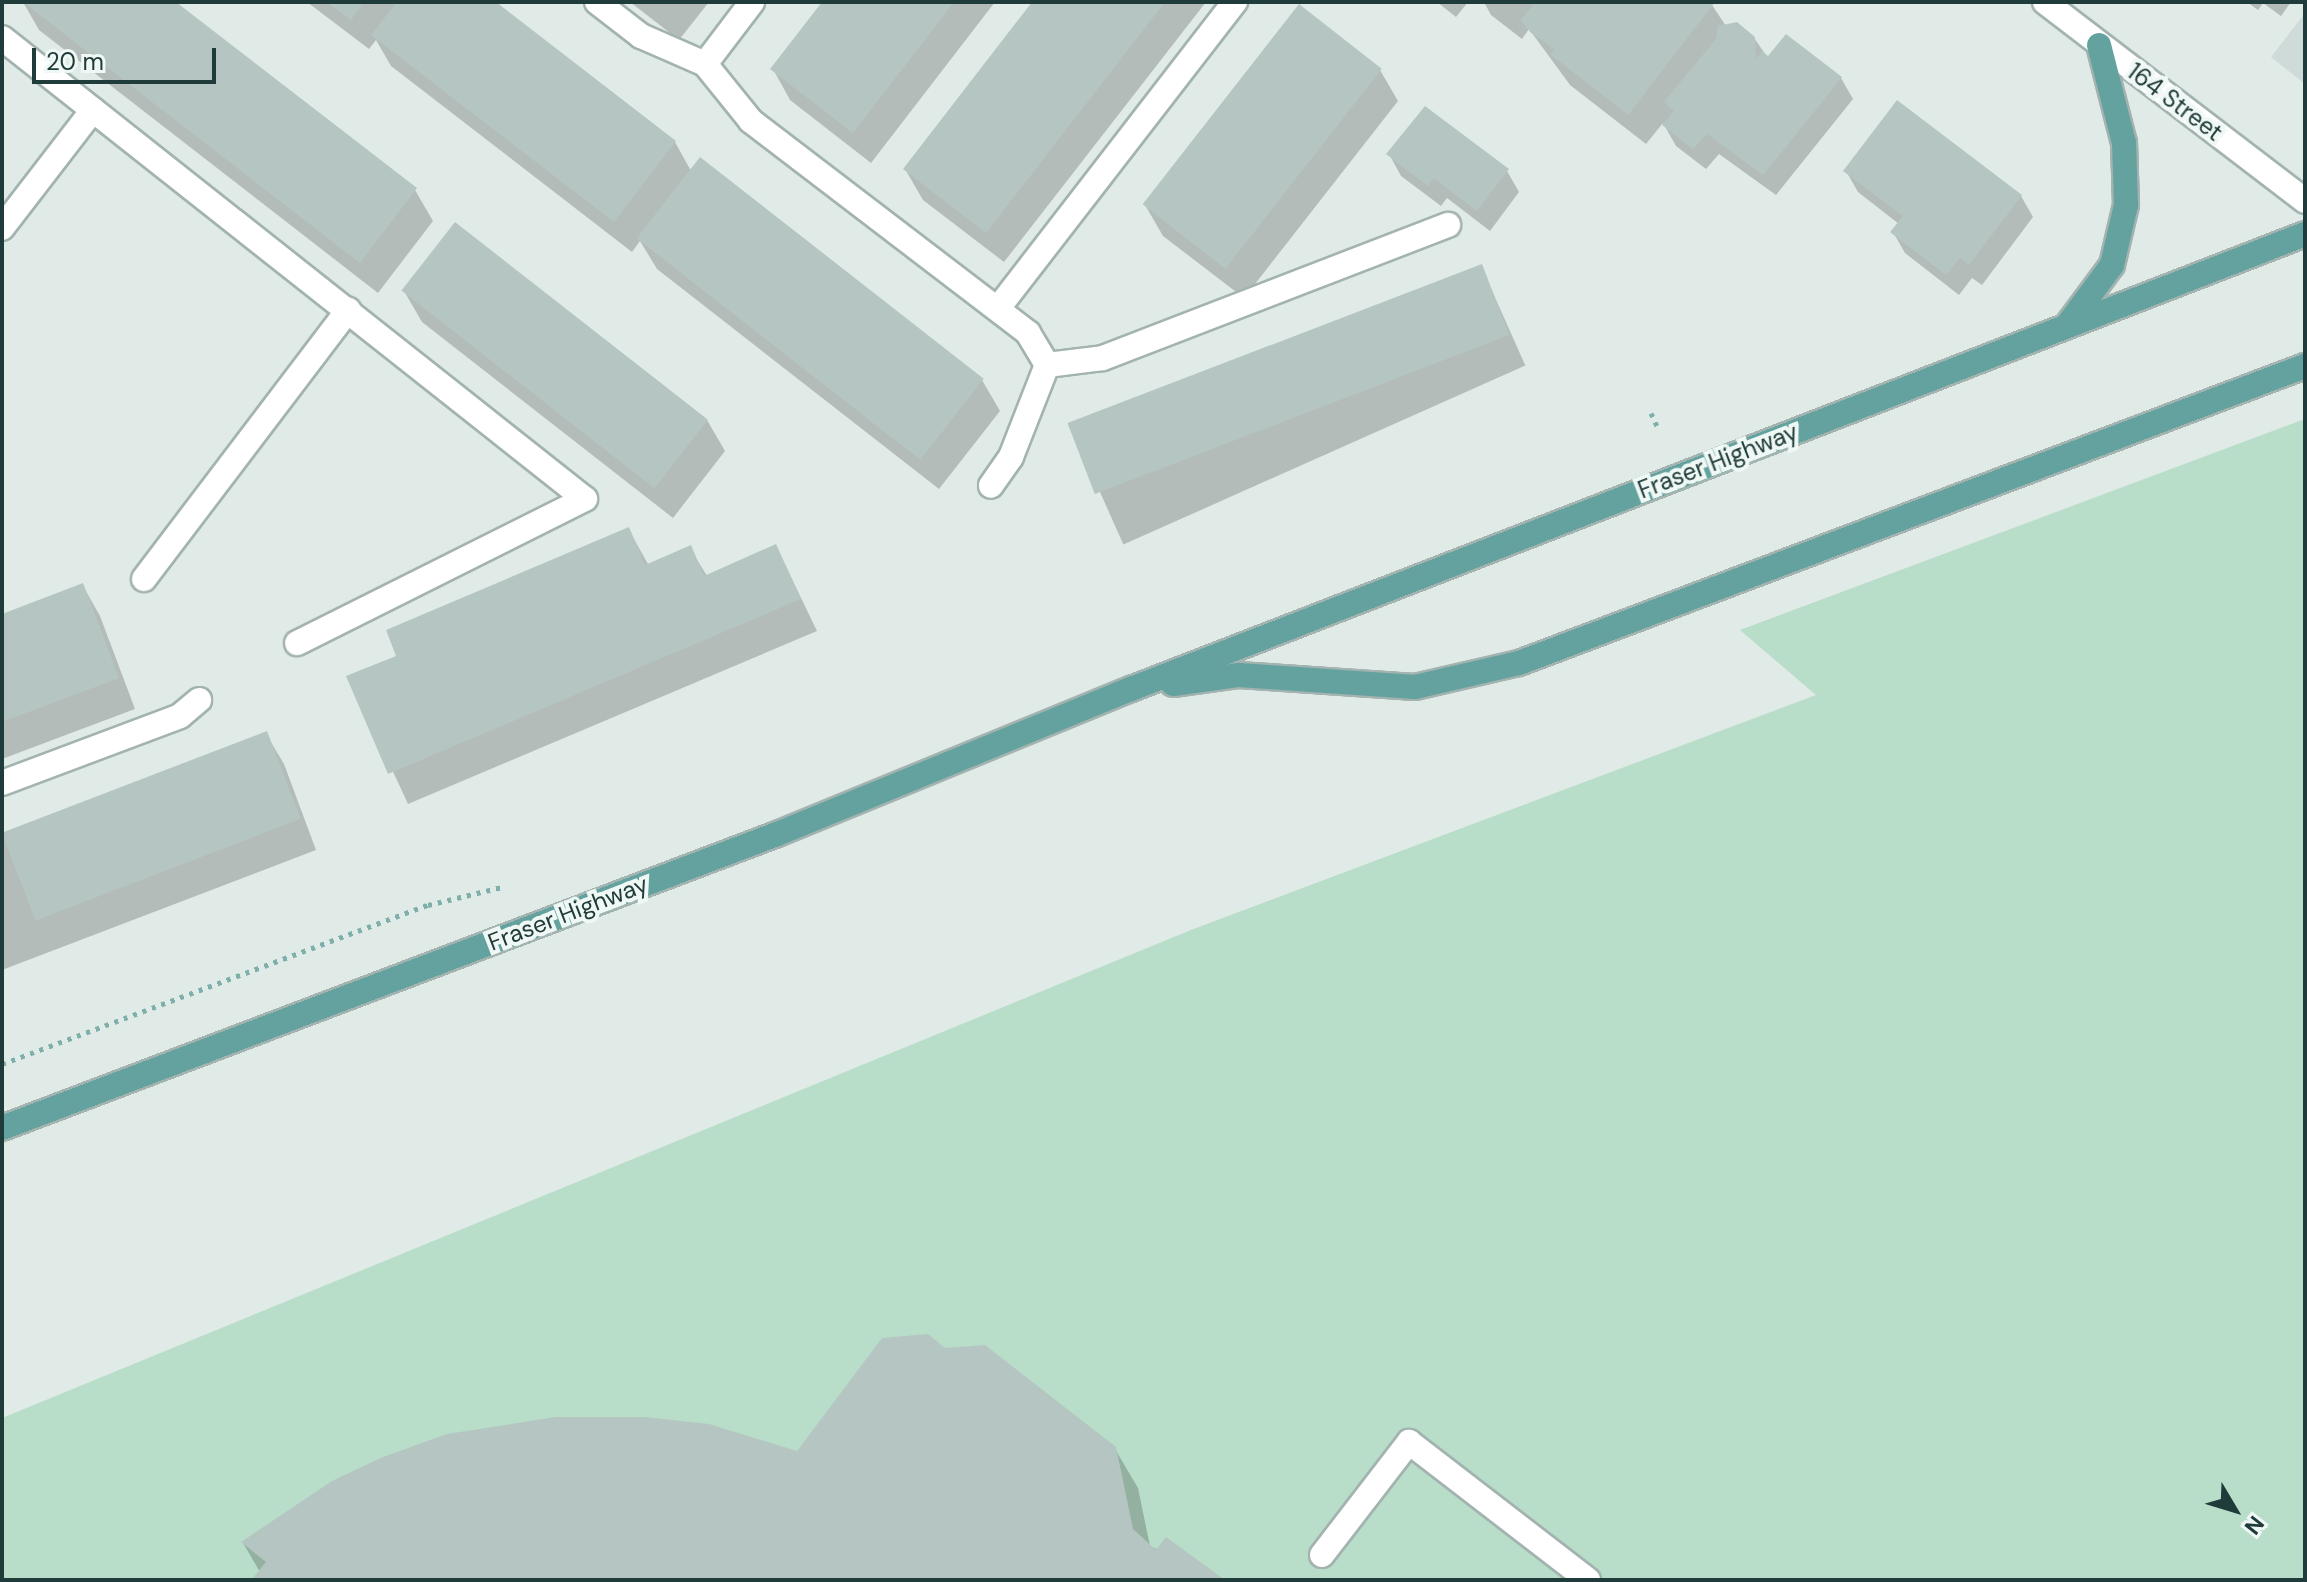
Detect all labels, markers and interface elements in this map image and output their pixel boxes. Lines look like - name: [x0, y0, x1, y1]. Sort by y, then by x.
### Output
- scale bar: [36, 32, 220, 82]
- text: 20 m: [46, 46, 104, 77]
- street label: 164 Street: [2122, 57, 2228, 147]
- street label: Fraser Highway: [1634, 417, 1802, 505]
- street label: Fraser Highway: [484, 869, 652, 957]
- north arrow: [2195, 1470, 2275, 1550]
- text: N: [2238, 1510, 2271, 1540]

